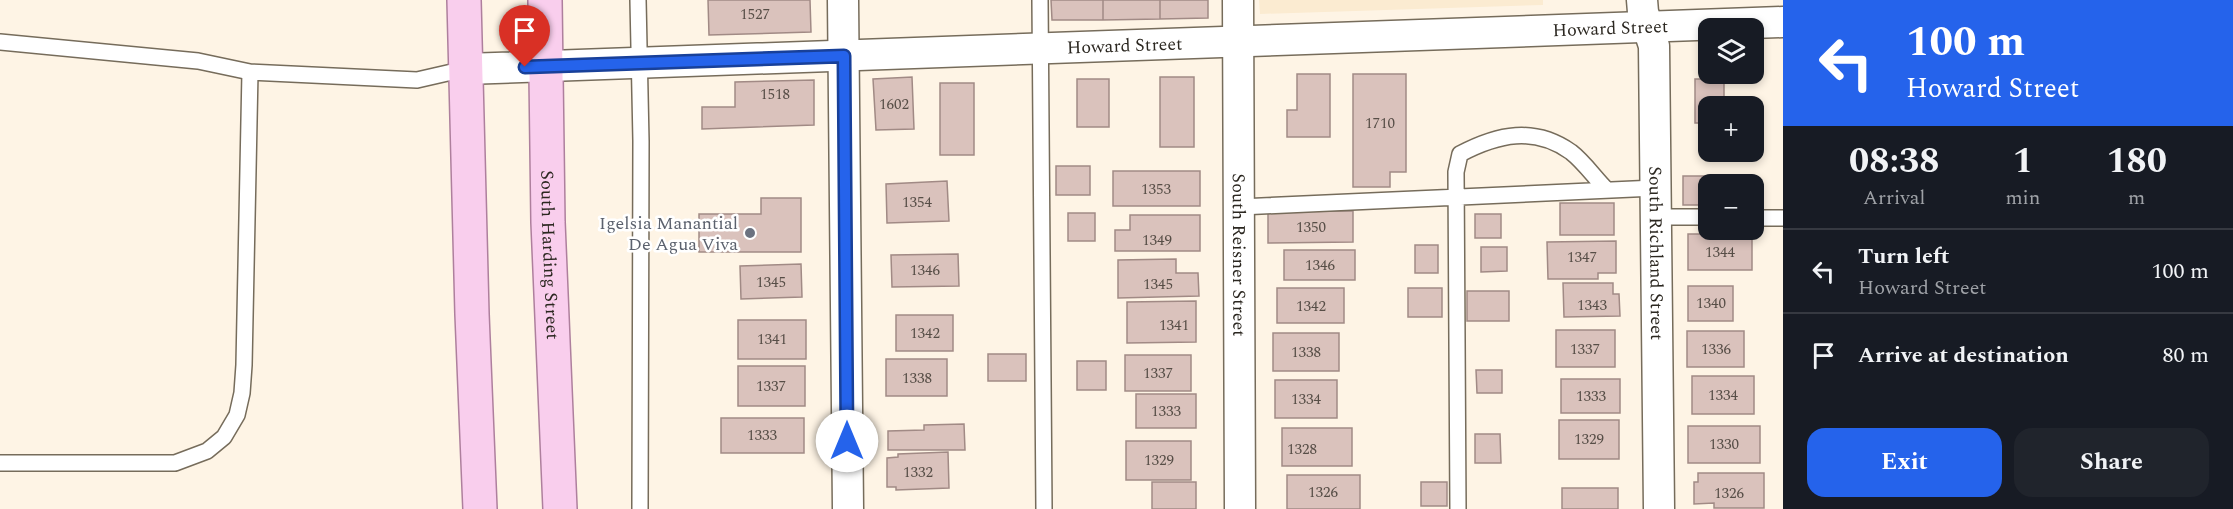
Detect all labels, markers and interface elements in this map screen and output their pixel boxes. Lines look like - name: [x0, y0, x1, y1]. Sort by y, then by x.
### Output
- house number: 1527: [740, 3, 770, 26]
- pin: [499, 5, 550, 67]
- text: 100 m: [1906, 11, 2025, 74]
- street label: Howard Street: [1552, 13, 1669, 44]
- icon: arrive: [508, 14, 541, 47]
- map controls: [1698, 18, 1764, 240]
- button: layers: [1698, 18, 1764, 84]
- icon: left: [1807, 24, 1885, 102]
- street label: Howard Street: [1066, 30, 1183, 61]
- text: Howard Street: [1906, 68, 2079, 110]
- house number: 1518: [760, 83, 790, 106]
- house number: 1602: [879, 93, 909, 116]
- button: +: [1698, 96, 1764, 162]
- house number: 1710: [1365, 112, 1395, 135]
- text: 08:38: [1849, 134, 1939, 189]
- text: 1: [2013, 134, 2033, 189]
- text: 180: [2106, 134, 2167, 189]
- street label: South Richland Street: [1642, 166, 1671, 340]
- street label: South Harding Street: [534, 170, 566, 340]
- street label: South Reisner Street: [1225, 173, 1253, 337]
- button: −: [1698, 174, 1764, 240]
- house number: 1353: [1141, 178, 1171, 201]
- text: Arrival: [1863, 183, 1925, 213]
- text: min: [2005, 183, 2040, 213]
- text: m: [2128, 183, 2145, 213]
- house number: 1354: [902, 191, 932, 214]
- place label: Igelsia Manantial De Agua Viva: [599, 210, 738, 258]
- house number: 1350: [1296, 216, 1326, 239]
- marker: Igelsia Manantial De Agua Viva: [743, 226, 757, 240]
- house number: 1349: [1142, 229, 1172, 252]
- text: Turn left: [1858, 240, 1950, 273]
- house number: 1344: [1705, 241, 1735, 264]
- house number: 1347: [1567, 246, 1597, 269]
- house number: 1346: [1305, 254, 1335, 277]
- icon: left: [1807, 255, 1840, 288]
- text: 100 m: [2152, 255, 2209, 288]
- house number: 1346: [910, 259, 940, 282]
- house number: 1345: [756, 271, 786, 294]
- house number: 1345: [1143, 273, 1173, 296]
- text: Howard Street: [1858, 273, 1986, 303]
- house number: 1340: [1696, 292, 1726, 315]
- house number: 1343: [1577, 294, 1607, 317]
- house number: 1342: [1296, 295, 1326, 318]
- house number: 1341: [1159, 314, 1189, 337]
- house number: 1342: [910, 322, 940, 345]
- house number: 1341: [757, 328, 787, 351]
- house number: 1337: [1570, 338, 1600, 361]
- house number: 1336: [1701, 338, 1731, 361]
- icon: arrive: [1807, 339, 1840, 372]
- text: Arrive at destination: [1858, 339, 2069, 372]
- text: 80 m: [2163, 339, 2209, 372]
- house number: 1338: [1291, 341, 1321, 364]
- house number: 1337: [1143, 362, 1173, 385]
- house number: 1338: [902, 367, 932, 390]
- house number: 1337: [756, 375, 786, 398]
- house number: 1334: [1708, 384, 1738, 407]
- house number: 1333: [1576, 385, 1606, 408]
- house number: 1334: [1291, 388, 1321, 411]
- house number: 1333: [1151, 400, 1181, 423]
- position arrow: [815, 409, 879, 473]
- house number: 1333: [747, 424, 777, 447]
- house number: 1329: [1574, 428, 1604, 451]
- button: Exit: [1807, 428, 2002, 497]
- button: Share: [2014, 428, 2209, 497]
- house number: 1330: [1709, 433, 1739, 456]
- house number: 1328: [1287, 438, 1317, 461]
- house number: 1329: [1144, 449, 1174, 472]
- house number: 1332: [903, 461, 933, 484]
- house number: 1326: [1308, 481, 1338, 504]
- house number: 1326: [1714, 482, 1744, 505]

